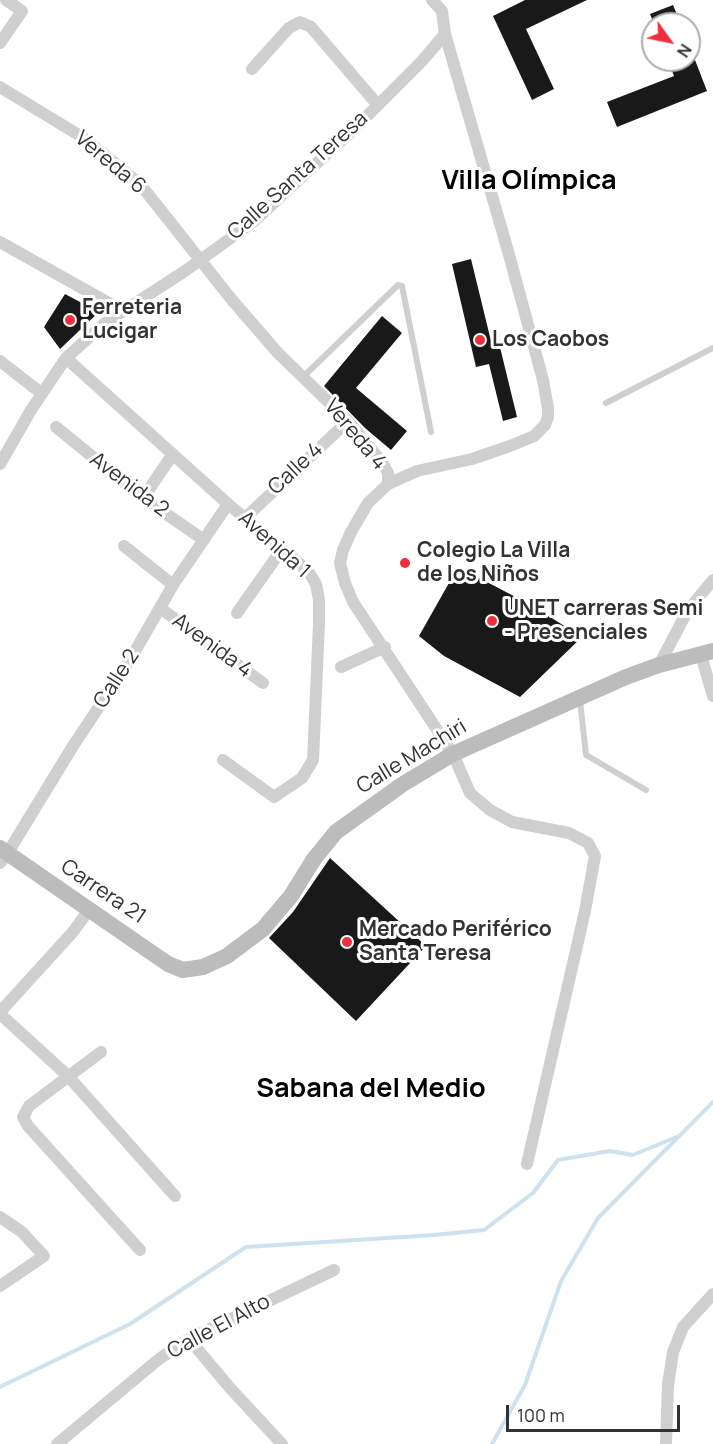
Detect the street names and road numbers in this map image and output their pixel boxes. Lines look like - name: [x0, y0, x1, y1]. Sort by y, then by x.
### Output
- street label: Calle Santa Teresa: [223, 106, 373, 246]
- street label: Vereda 6: [69, 126, 151, 200]
- street label: Vereda 4: [318, 395, 392, 475]
- street label: Calle 4: [264, 437, 328, 501]
- street label: Avenida 2: [85, 447, 173, 523]
- street label: Avenida 1: [233, 506, 315, 584]
- street label: Avenida 4: [167, 609, 257, 683]
- street label: Calle 2: [89, 645, 145, 713]
- street label: Calle Machiri: [352, 714, 472, 800]
- street label: Carrera 21: [56, 854, 150, 930]
- street label: Calle El Alto: [163, 1289, 275, 1365]

